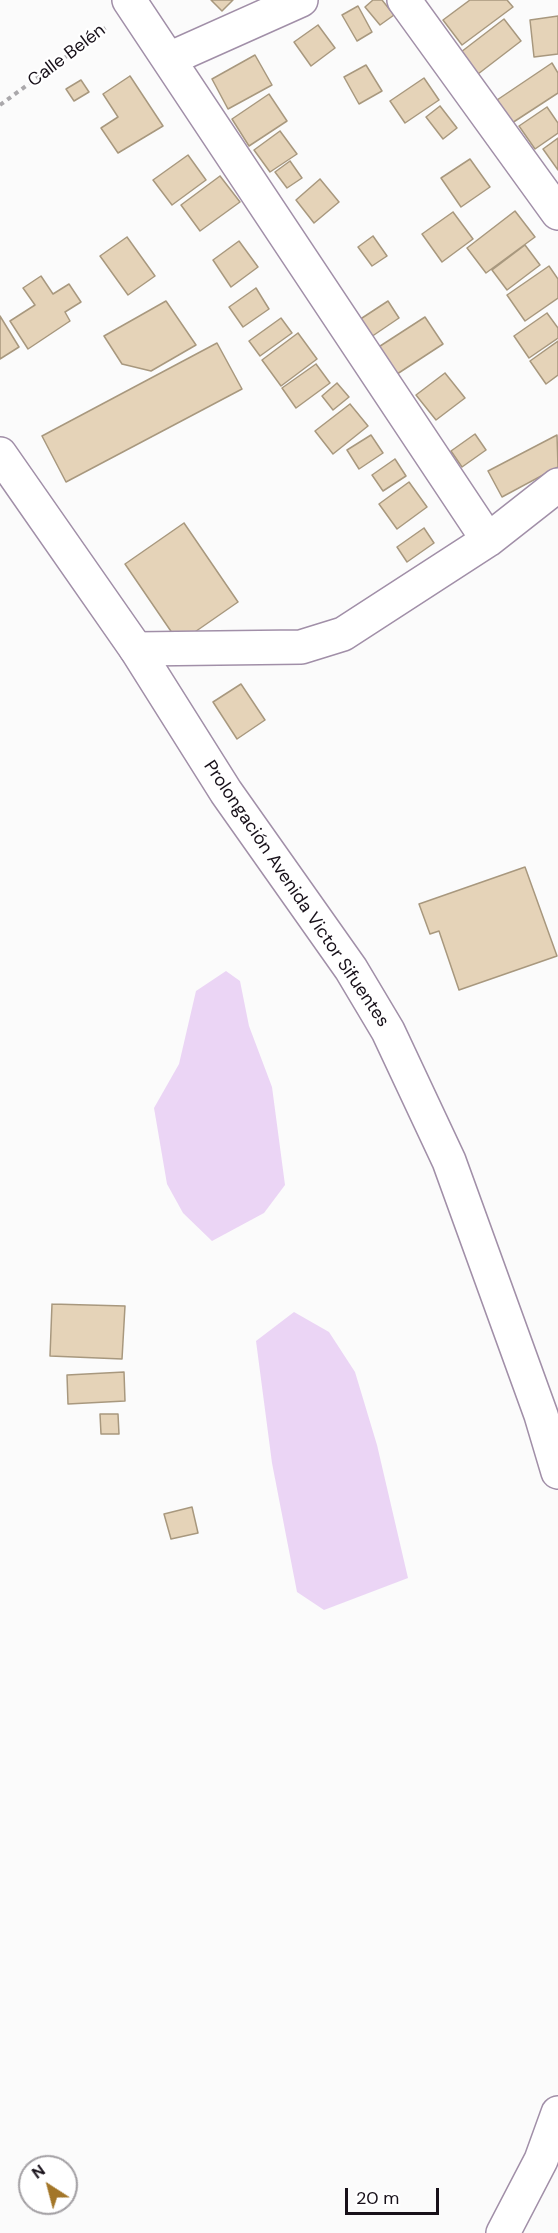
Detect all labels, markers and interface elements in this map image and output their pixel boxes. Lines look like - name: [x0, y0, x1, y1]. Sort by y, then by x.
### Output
- street label: Calle Belén: [24, 20, 110, 92]
- street label: Prolongación Avenida Victor Sifuentes: [199, 757, 393, 1031]
- north arrow: [18, 2155, 78, 2215]
- text: N: [27, 2160, 49, 2184]
- scale bar: [348, 2176, 442, 2214]
- text: 20 m: [356, 2186, 399, 2210]

